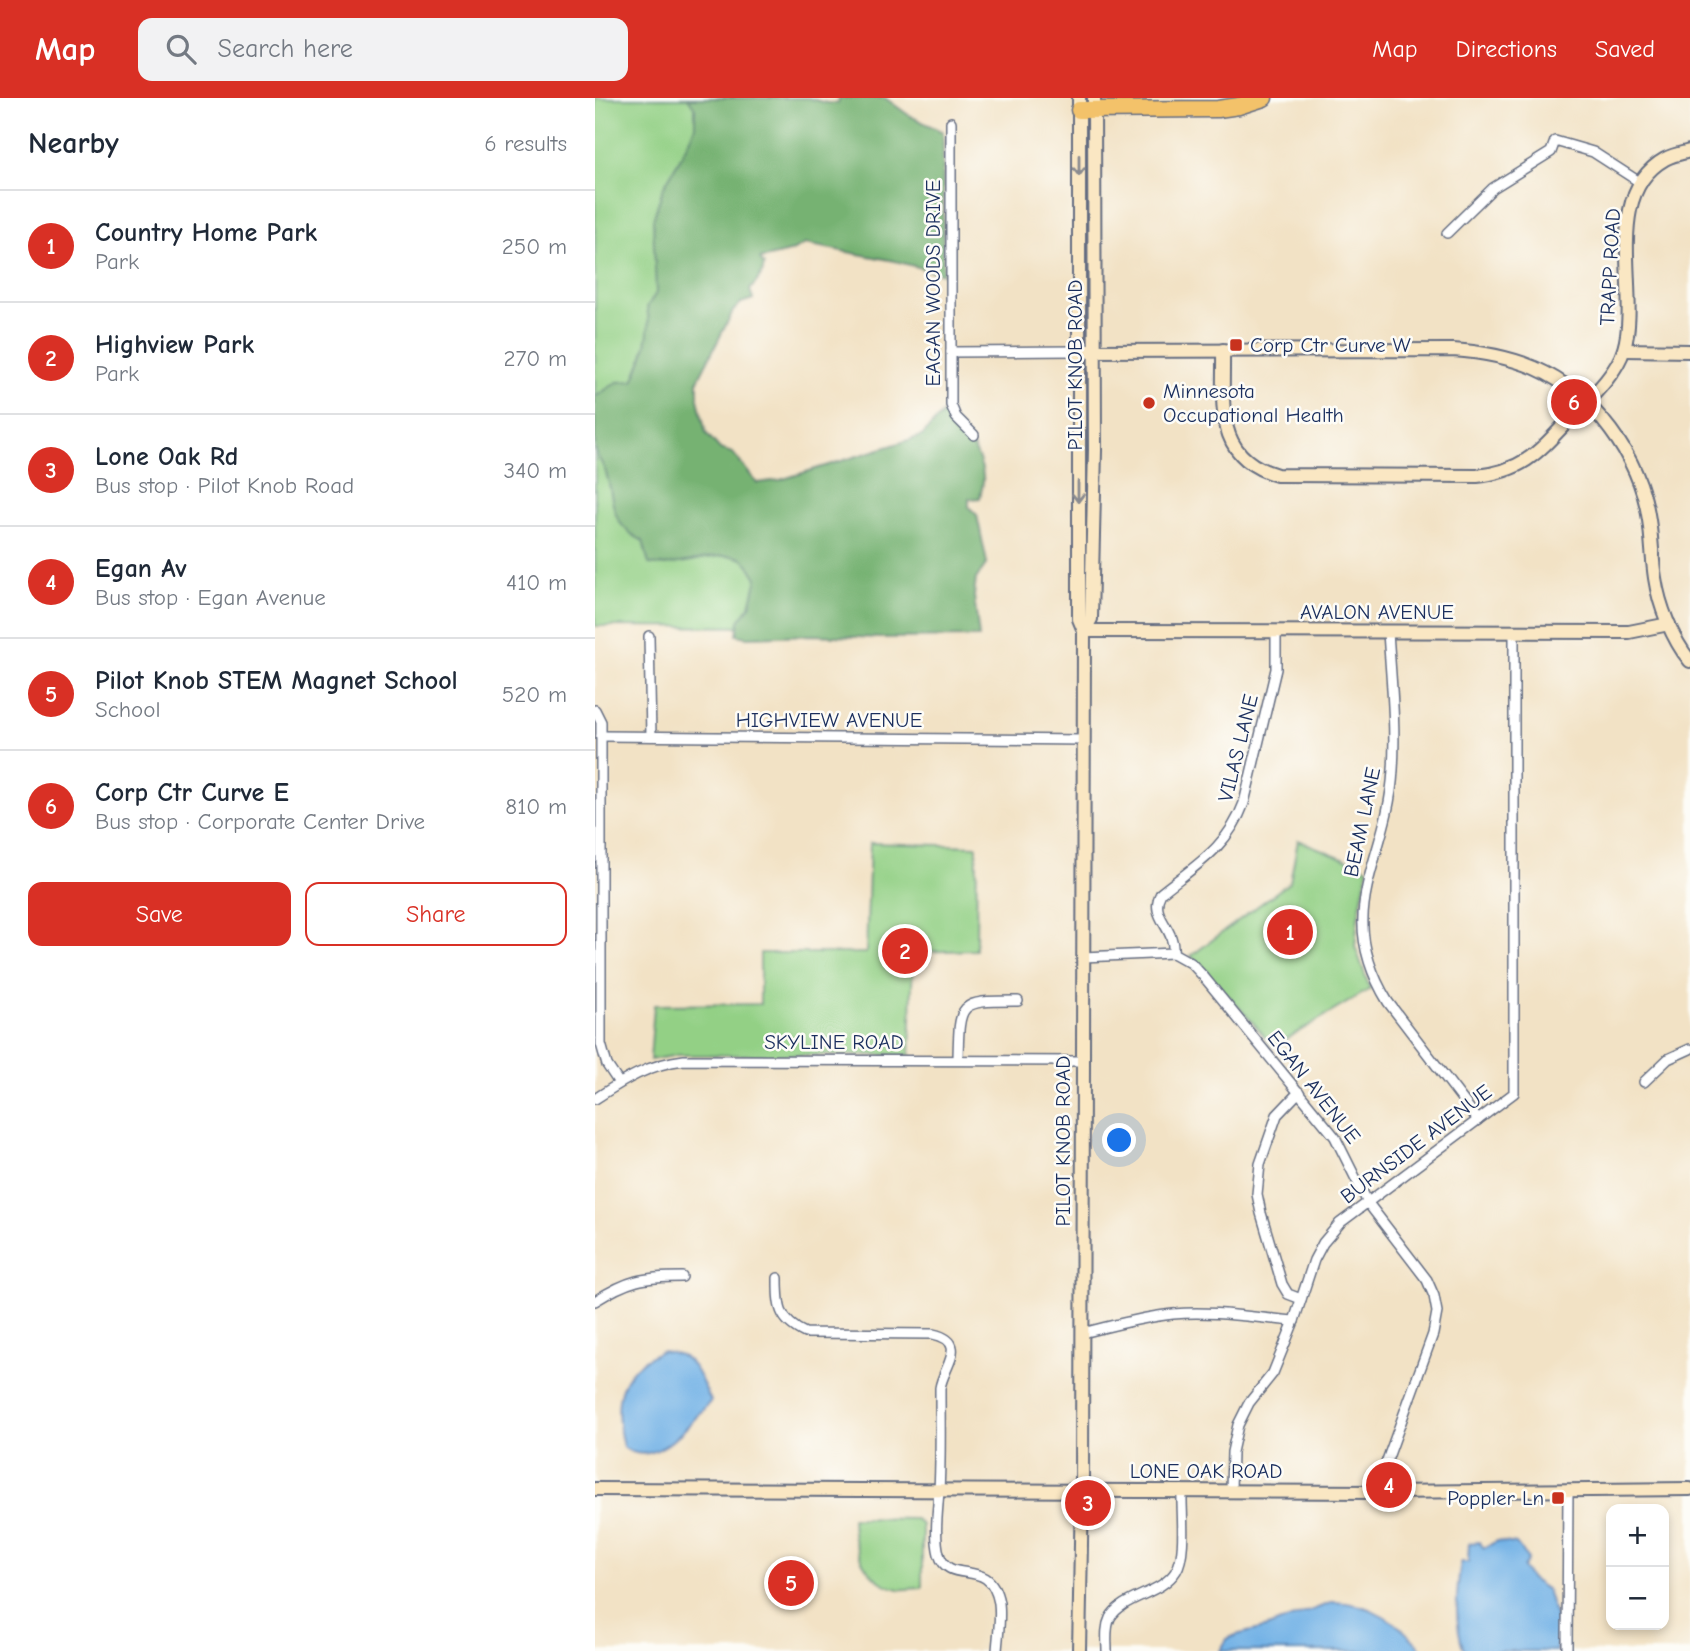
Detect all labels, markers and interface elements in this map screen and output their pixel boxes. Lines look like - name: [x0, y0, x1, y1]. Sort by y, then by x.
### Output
- search box: [138, 18, 628, 81]
- text: Map: [35, 30, 96, 68]
- icon: search: [162, 30, 200, 68]
- text: Search here: [218, 34, 353, 64]
- text: Map: [1372, 35, 1418, 63]
- text: Directions: [1456, 35, 1557, 63]
- text: Saved: [1595, 35, 1655, 63]
- text: Nearby: [28, 126, 119, 161]
- text: 6 results: [484, 130, 567, 157]
- one-way arrow: [1072, 154, 1086, 177]
- street label: EAGAN WOODS DRIVE: [921, 180, 945, 386]
- street label: TRAPP ROAD: [1595, 208, 1625, 326]
- text: Country Home Park: [95, 218, 317, 248]
- text: 1: [46, 233, 56, 260]
- text: 250 m: [502, 233, 567, 260]
- text: Park: [95, 248, 139, 275]
- street label: PILOT KNOB ROAD: [1063, 280, 1087, 450]
- text: Highview Park: [95, 330, 254, 360]
- place label: Corp Ctr Curve W: [1250, 333, 1412, 357]
- marker: Corp Ctr Curve W: [1228, 337, 1244, 353]
- text: 2: [45, 345, 57, 372]
- text: 270 m: [503, 345, 567, 372]
- text: Park: [95, 360, 139, 387]
- pin: 6: [1551, 376, 1597, 428]
- place label: Minnesota Occupational Health: [1163, 379, 1344, 427]
- marker: Minnesota Occupational Health: [1141, 395, 1157, 411]
- text: Lone Oak Rd: [95, 442, 238, 472]
- text: 3: [45, 457, 57, 484]
- text: 340 m: [504, 457, 567, 484]
- text: Bus stop · Pilot Knob Road: [95, 472, 354, 499]
- one-way arrow: [1071, 481, 1085, 504]
- text: Egan Av: [95, 554, 187, 584]
- text: 4: [46, 569, 56, 596]
- text: 410 m: [506, 569, 567, 596]
- text: Bus stop · Egan Avenue: [95, 584, 326, 611]
- street label: AVALON AVENUE: [1300, 600, 1454, 624]
- text: Pilot Knob STEM Magnet School: [95, 666, 458, 696]
- text: 5: [45, 681, 57, 708]
- text: 520 m: [502, 681, 567, 708]
- street label: VILAS LANE: [1213, 692, 1263, 804]
- text: School: [95, 696, 160, 723]
- street label: HIGHVIEW AVENUE: [736, 708, 922, 732]
- street label: BEAM LANE: [1339, 765, 1385, 879]
- text: Corp Ctr Curve E: [95, 778, 289, 808]
- text: 6: [45, 793, 57, 820]
- text: 810 m: [505, 793, 567, 820]
- text: Bus stop · Corporate Center Drive: [95, 808, 425, 835]
- button: Save: [28, 882, 291, 946]
- button: Share: [305, 882, 567, 946]
- pin: 1: [1267, 906, 1313, 958]
- pin: 2: [882, 925, 928, 977]
- street label: EGAN AVENUE: [1262, 1026, 1366, 1148]
- street label: SKYLINE ROAD: [764, 1030, 904, 1054]
- street label: PILOT KNOB ROAD: [1051, 1056, 1075, 1226]
- street label: BURNSIDE AVENUE: [1336, 1079, 1496, 1209]
- your location: [1102, 1123, 1136, 1157]
- street label: LONE OAK ROAD: [1130, 1459, 1282, 1483]
- pin: 4: [1366, 1459, 1412, 1511]
- pin: 3: [1065, 1477, 1111, 1529]
- place label: Poppler Ln: [1447, 1486, 1544, 1510]
- marker: Poppler Ln: [1550, 1490, 1566, 1506]
- map controls: [1606, 1504, 1669, 1630]
- button: +: [1606, 1504, 1669, 1567]
- pin: 5: [768, 1557, 814, 1609]
- button: −: [1606, 1567, 1669, 1630]

